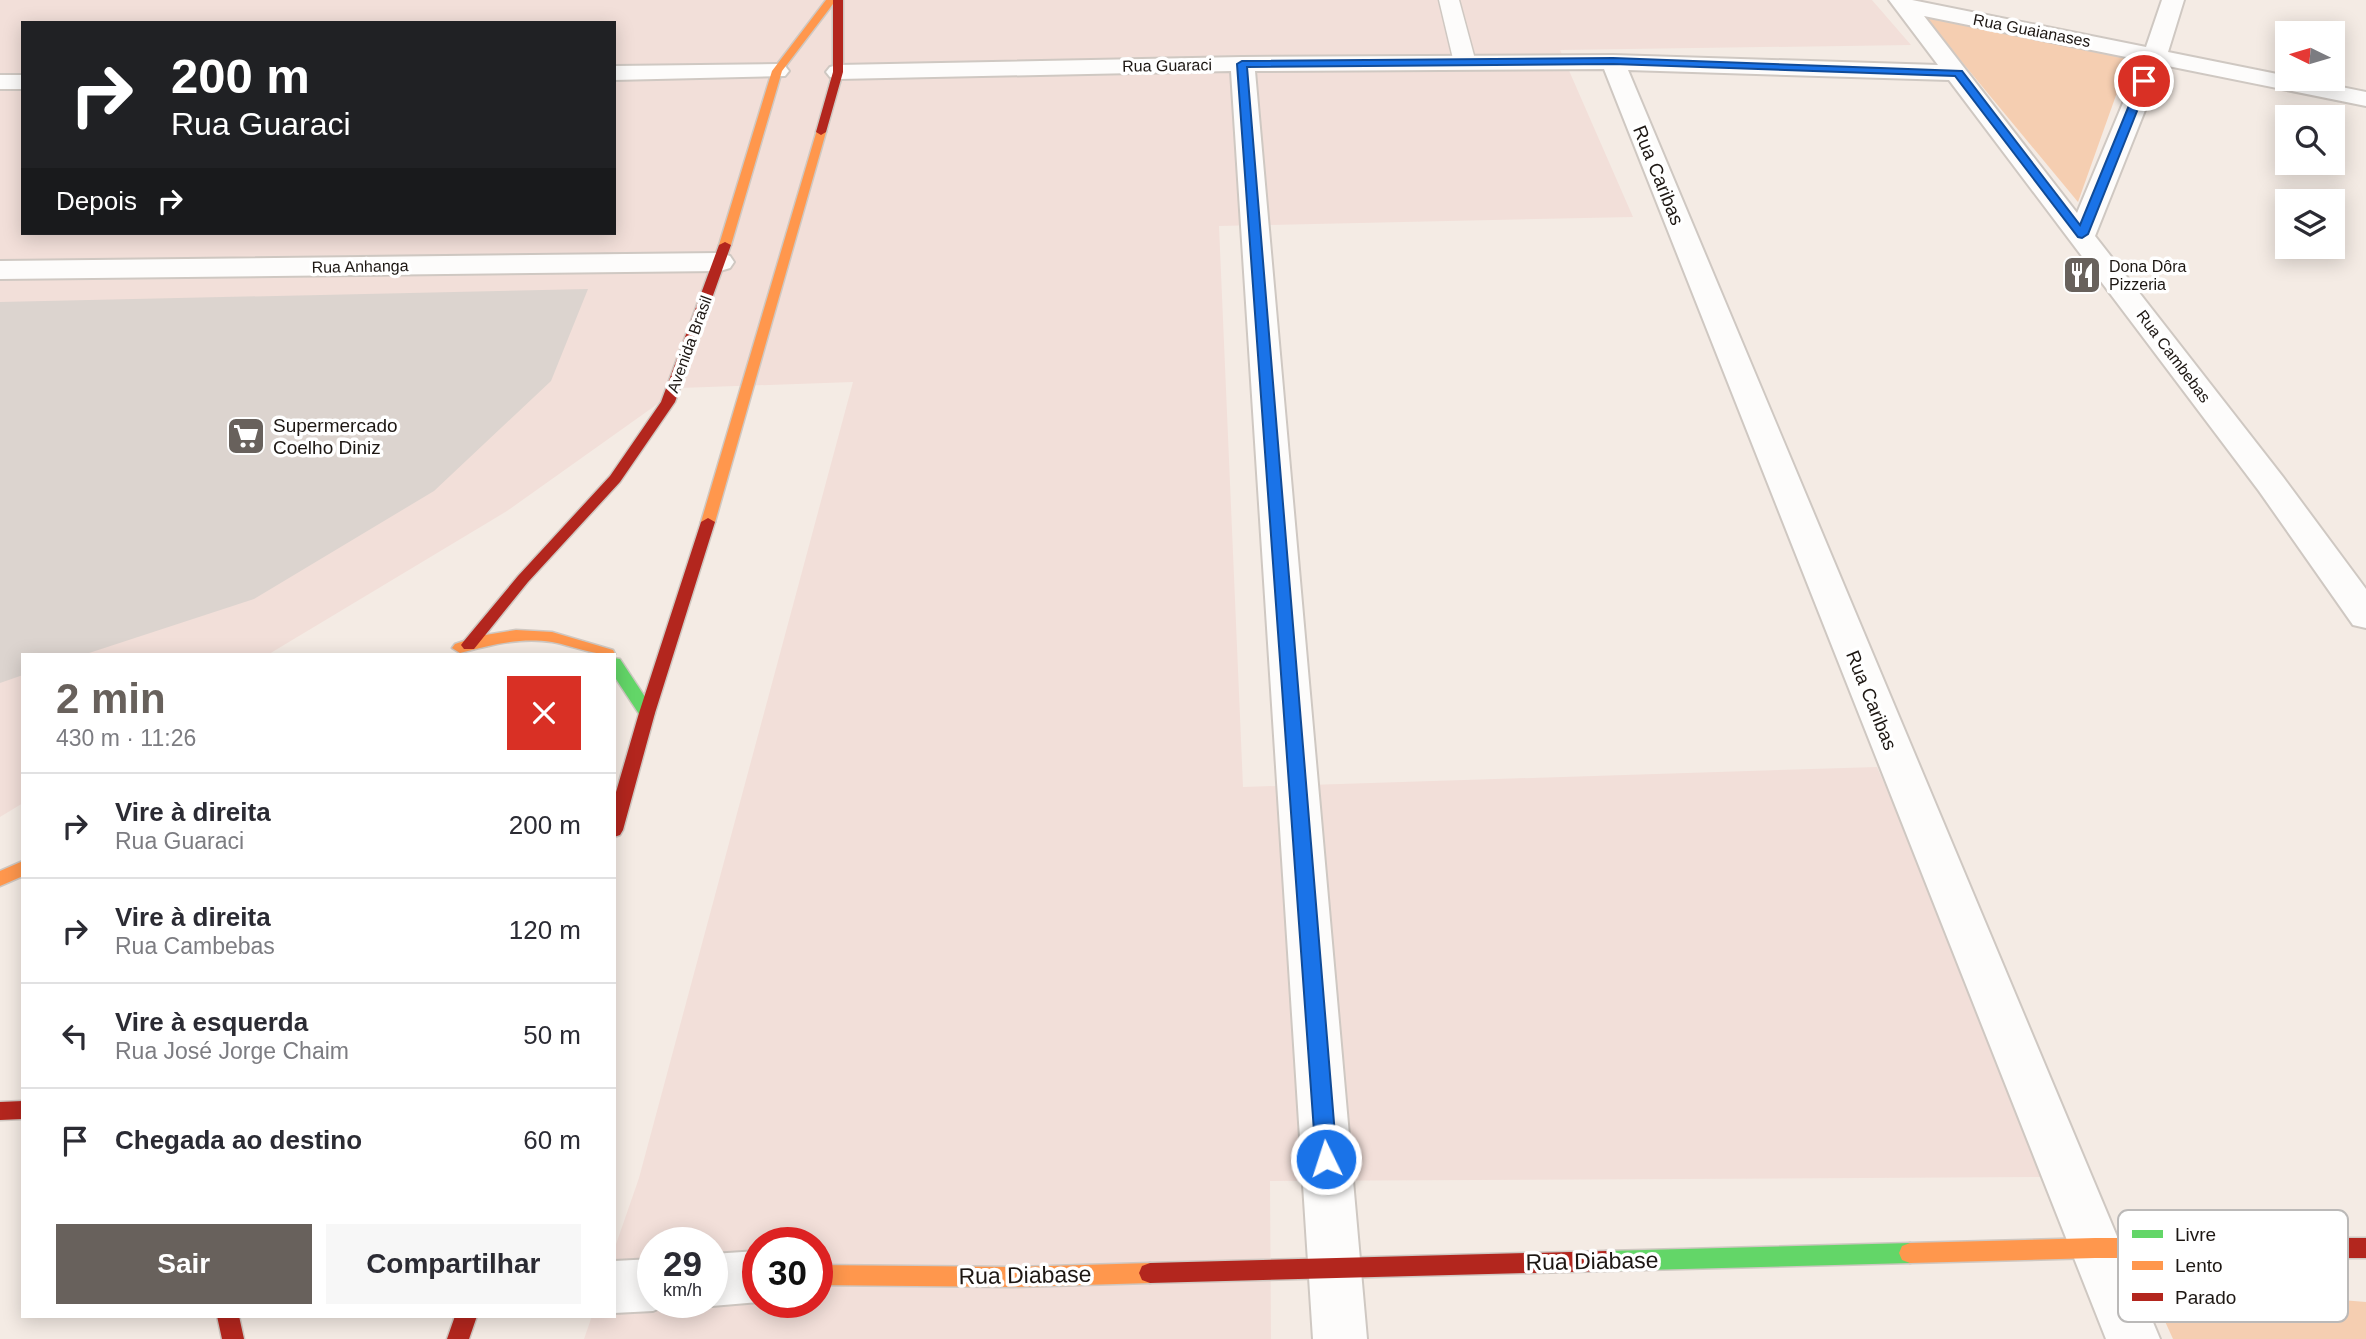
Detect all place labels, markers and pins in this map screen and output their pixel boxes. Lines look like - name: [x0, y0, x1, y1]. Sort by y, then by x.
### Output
- pin: [2114, 51, 2174, 111]
- restaurant icon: Dona Dôra Pizzeria: [2061, 254, 2103, 296]
- place label: Dona Dôra Pizzeria: [2109, 258, 2186, 293]
- supermarket icon: Supermercado Coelho Diniz: [225, 415, 267, 457]
- place label: Supermercado Coelho Diniz: [273, 415, 398, 458]

